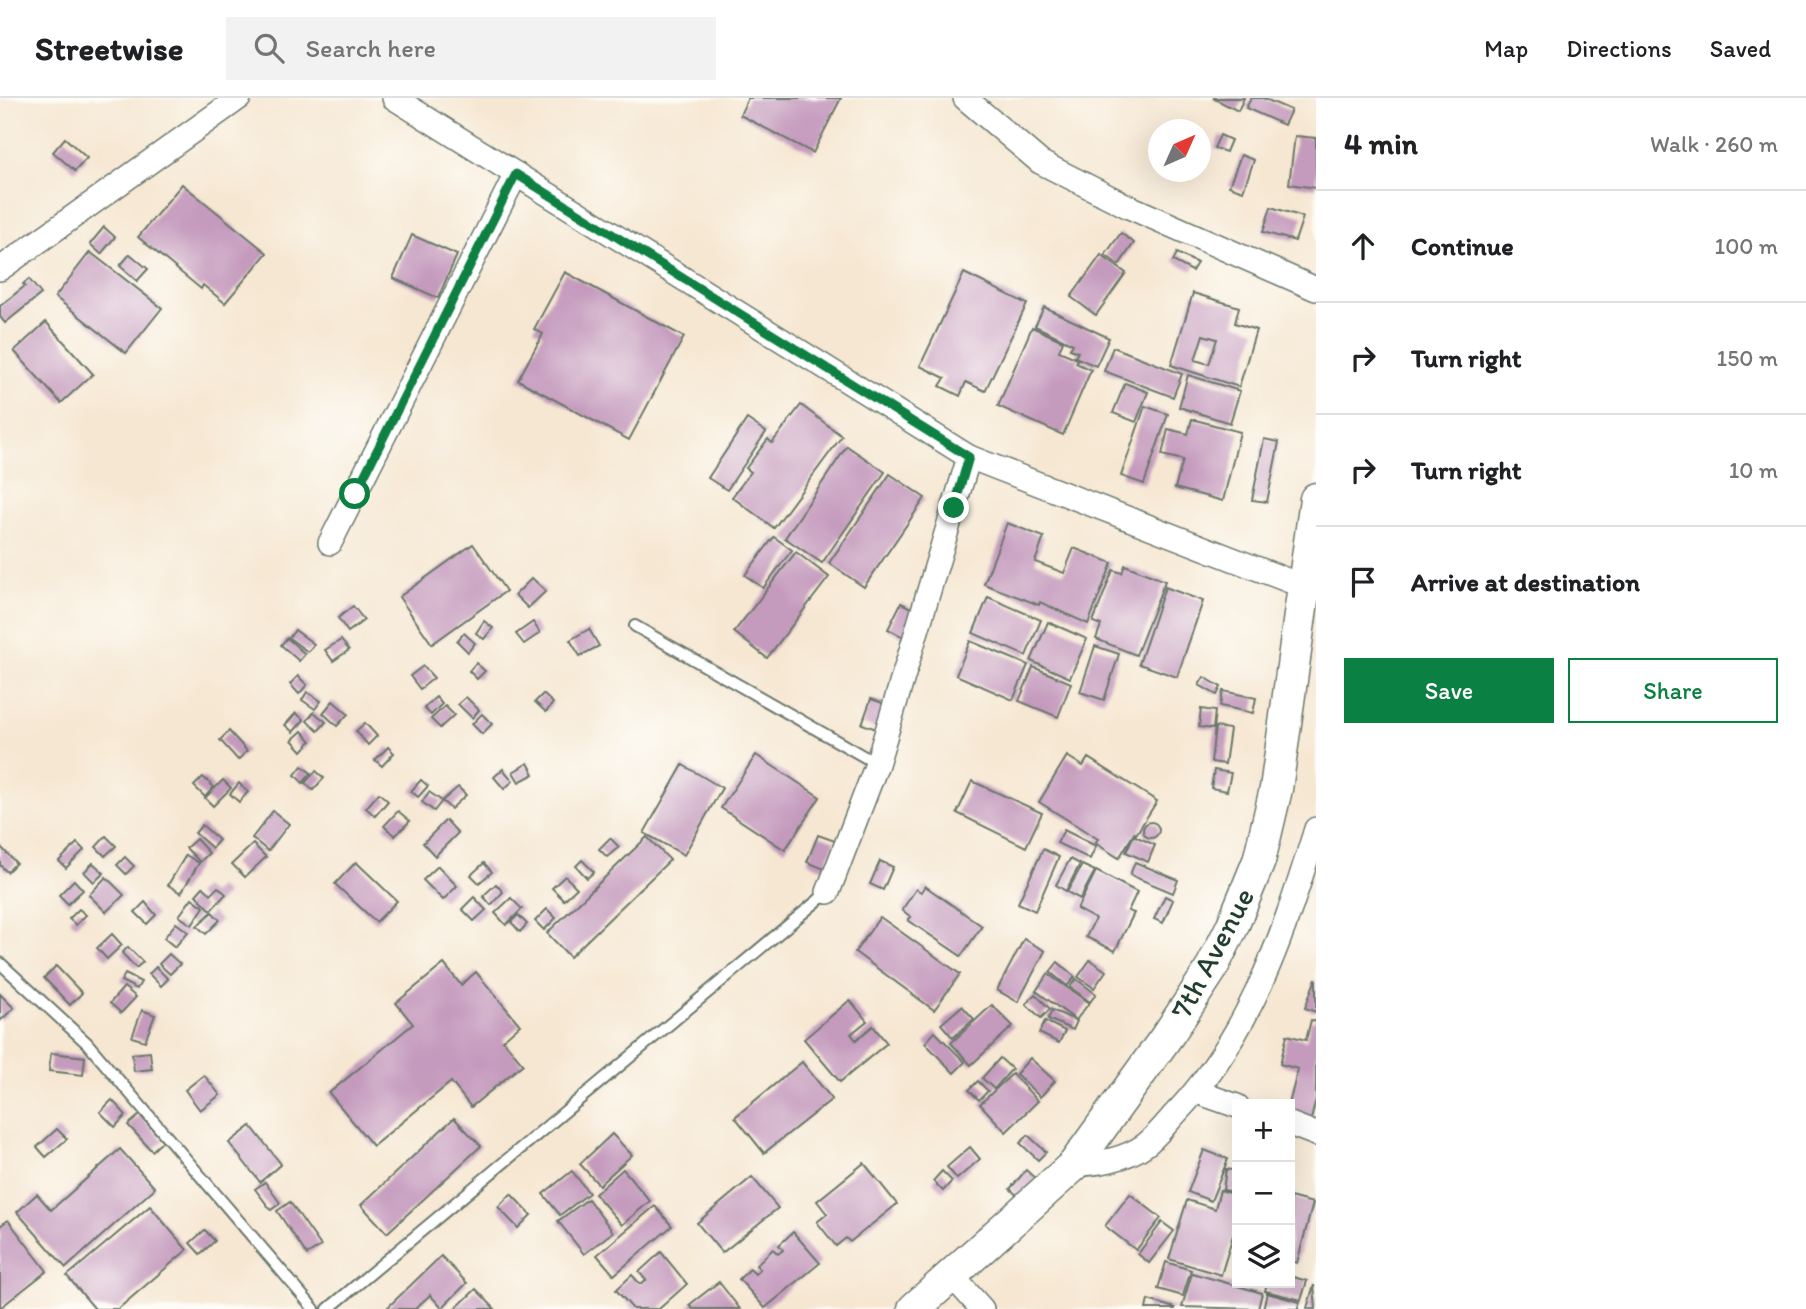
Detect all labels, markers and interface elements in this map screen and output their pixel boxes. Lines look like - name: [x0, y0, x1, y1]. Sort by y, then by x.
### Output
- search box: [226, 17, 716, 80]
- text: Streetwise: [35, 29, 184, 68]
- icon: search: [250, 29, 288, 67]
- text: Search here: [306, 32, 436, 64]
- text: Map: [1484, 34, 1528, 63]
- text: Directions: [1566, 34, 1672, 63]
- text: Saved: [1710, 34, 1771, 63]
- north arrow: [1148, 119, 1211, 182]
- text: 4 min: [1344, 125, 1418, 162]
- text: Walk · 260 m: [1650, 130, 1778, 158]
- icon: ahead: [1344, 227, 1382, 265]
- text: Continue: [1411, 230, 1514, 262]
- text: 100 m: [1714, 232, 1778, 260]
- icon: right: [1344, 339, 1382, 377]
- text: Turn right: [1411, 342, 1522, 374]
- text: 150 m: [1717, 344, 1778, 372]
- icon: right: [1344, 451, 1382, 489]
- text: Turn right: [1411, 454, 1522, 486]
- text: 10 m: [1729, 456, 1778, 484]
- route start: [339, 478, 370, 509]
- route end: [938, 492, 969, 523]
- icon: arrive: [1344, 563, 1382, 601]
- text: Arrive at destination: [1411, 566, 1640, 598]
- button: Save: [1344, 658, 1554, 723]
- button: Share: [1568, 658, 1778, 723]
- street label: 7th Avenue: [1162, 881, 1262, 1025]
- map controls: [1232, 1099, 1295, 1288]
- button: +: [1232, 1099, 1295, 1162]
- button: −: [1232, 1162, 1295, 1225]
- button: layers: [1232, 1225, 1295, 1288]

